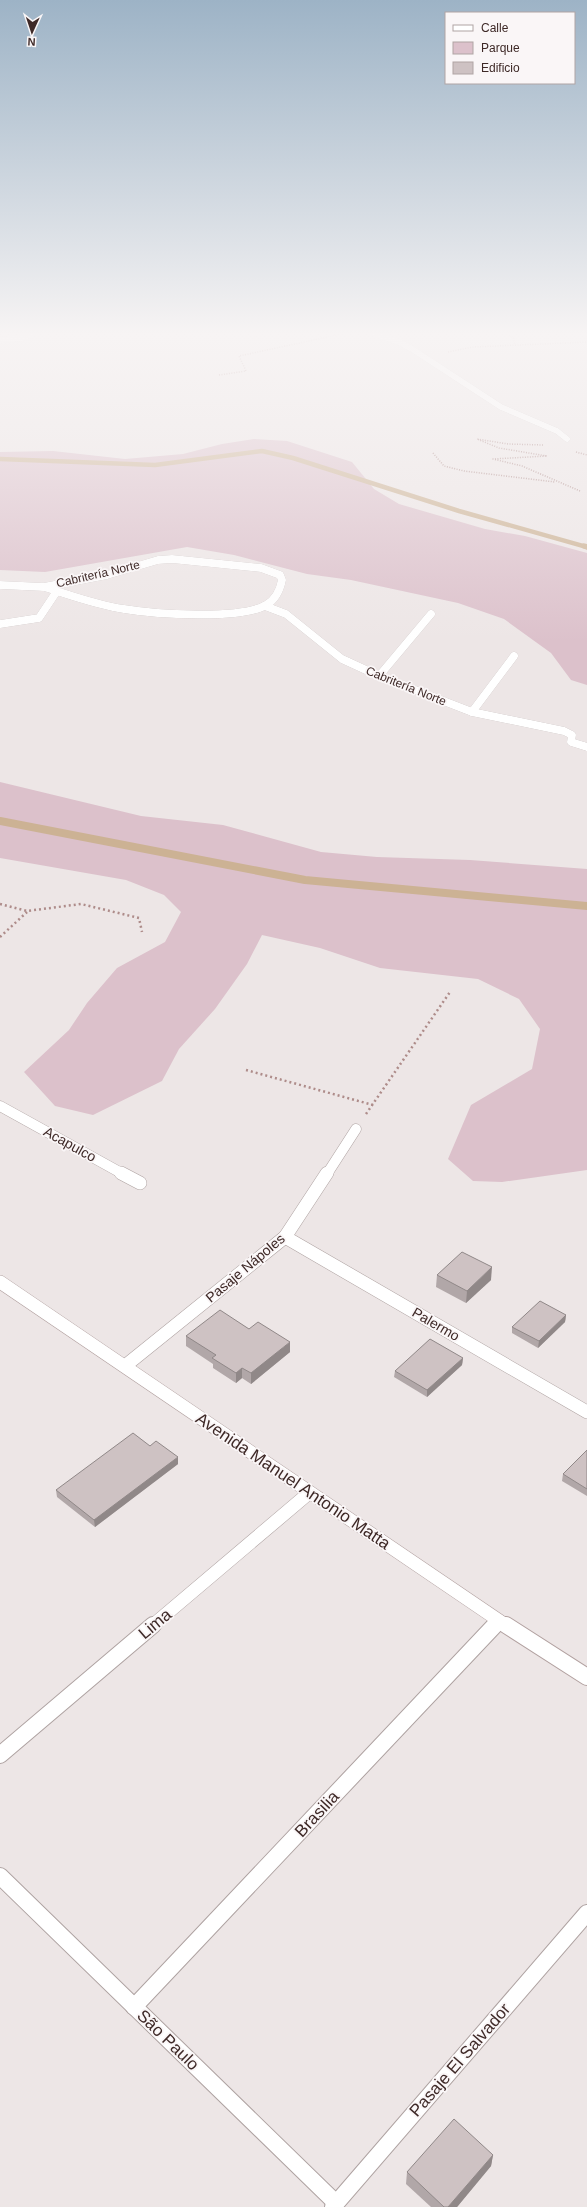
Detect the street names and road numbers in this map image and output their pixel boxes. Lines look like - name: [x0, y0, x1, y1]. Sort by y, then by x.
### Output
- street label: Cabritería Norte: [55, 558, 141, 590]
- street label: Cabritería Norte: [364, 664, 448, 709]
- street label: Acapulco: [41, 1123, 99, 1165]
- street label: Pasaje Nápoles: [202, 1230, 288, 1306]
- street label: Palermo: [409, 1304, 463, 1344]
- street label: Avenida Manuel Antonio Matta: [192, 1409, 394, 1554]
- street label: Lima: [135, 1605, 176, 1643]
- street label: Brasilia: [291, 1787, 343, 1841]
- street label: Pasaje El Salvador: [406, 1999, 515, 2120]
- street label: São Paulo: [133, 2006, 203, 2074]

